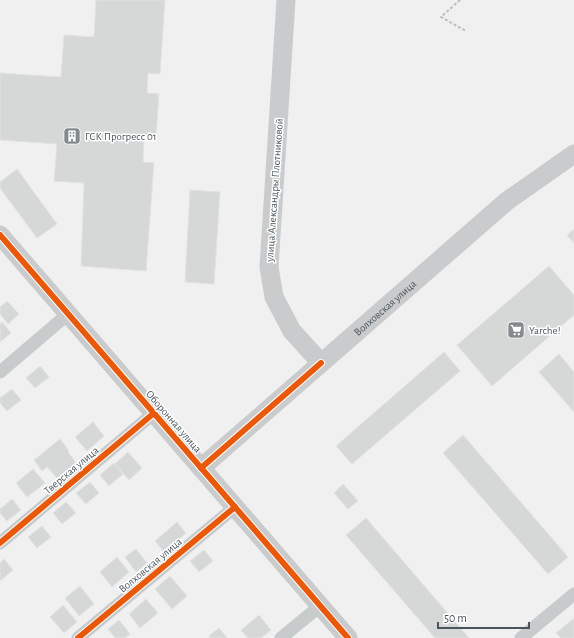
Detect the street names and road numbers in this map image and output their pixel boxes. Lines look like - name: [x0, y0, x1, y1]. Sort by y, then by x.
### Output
- street label: улица Александры Плотниковой: [264, 118, 285, 263]
- street label: Волховская улица: [352, 278, 418, 338]
- street label: Оборонная улица: [144, 388, 204, 455]
- street label: Тверская улица: [42, 444, 101, 496]
- street label: Волховская улица: [117, 536, 184, 595]

